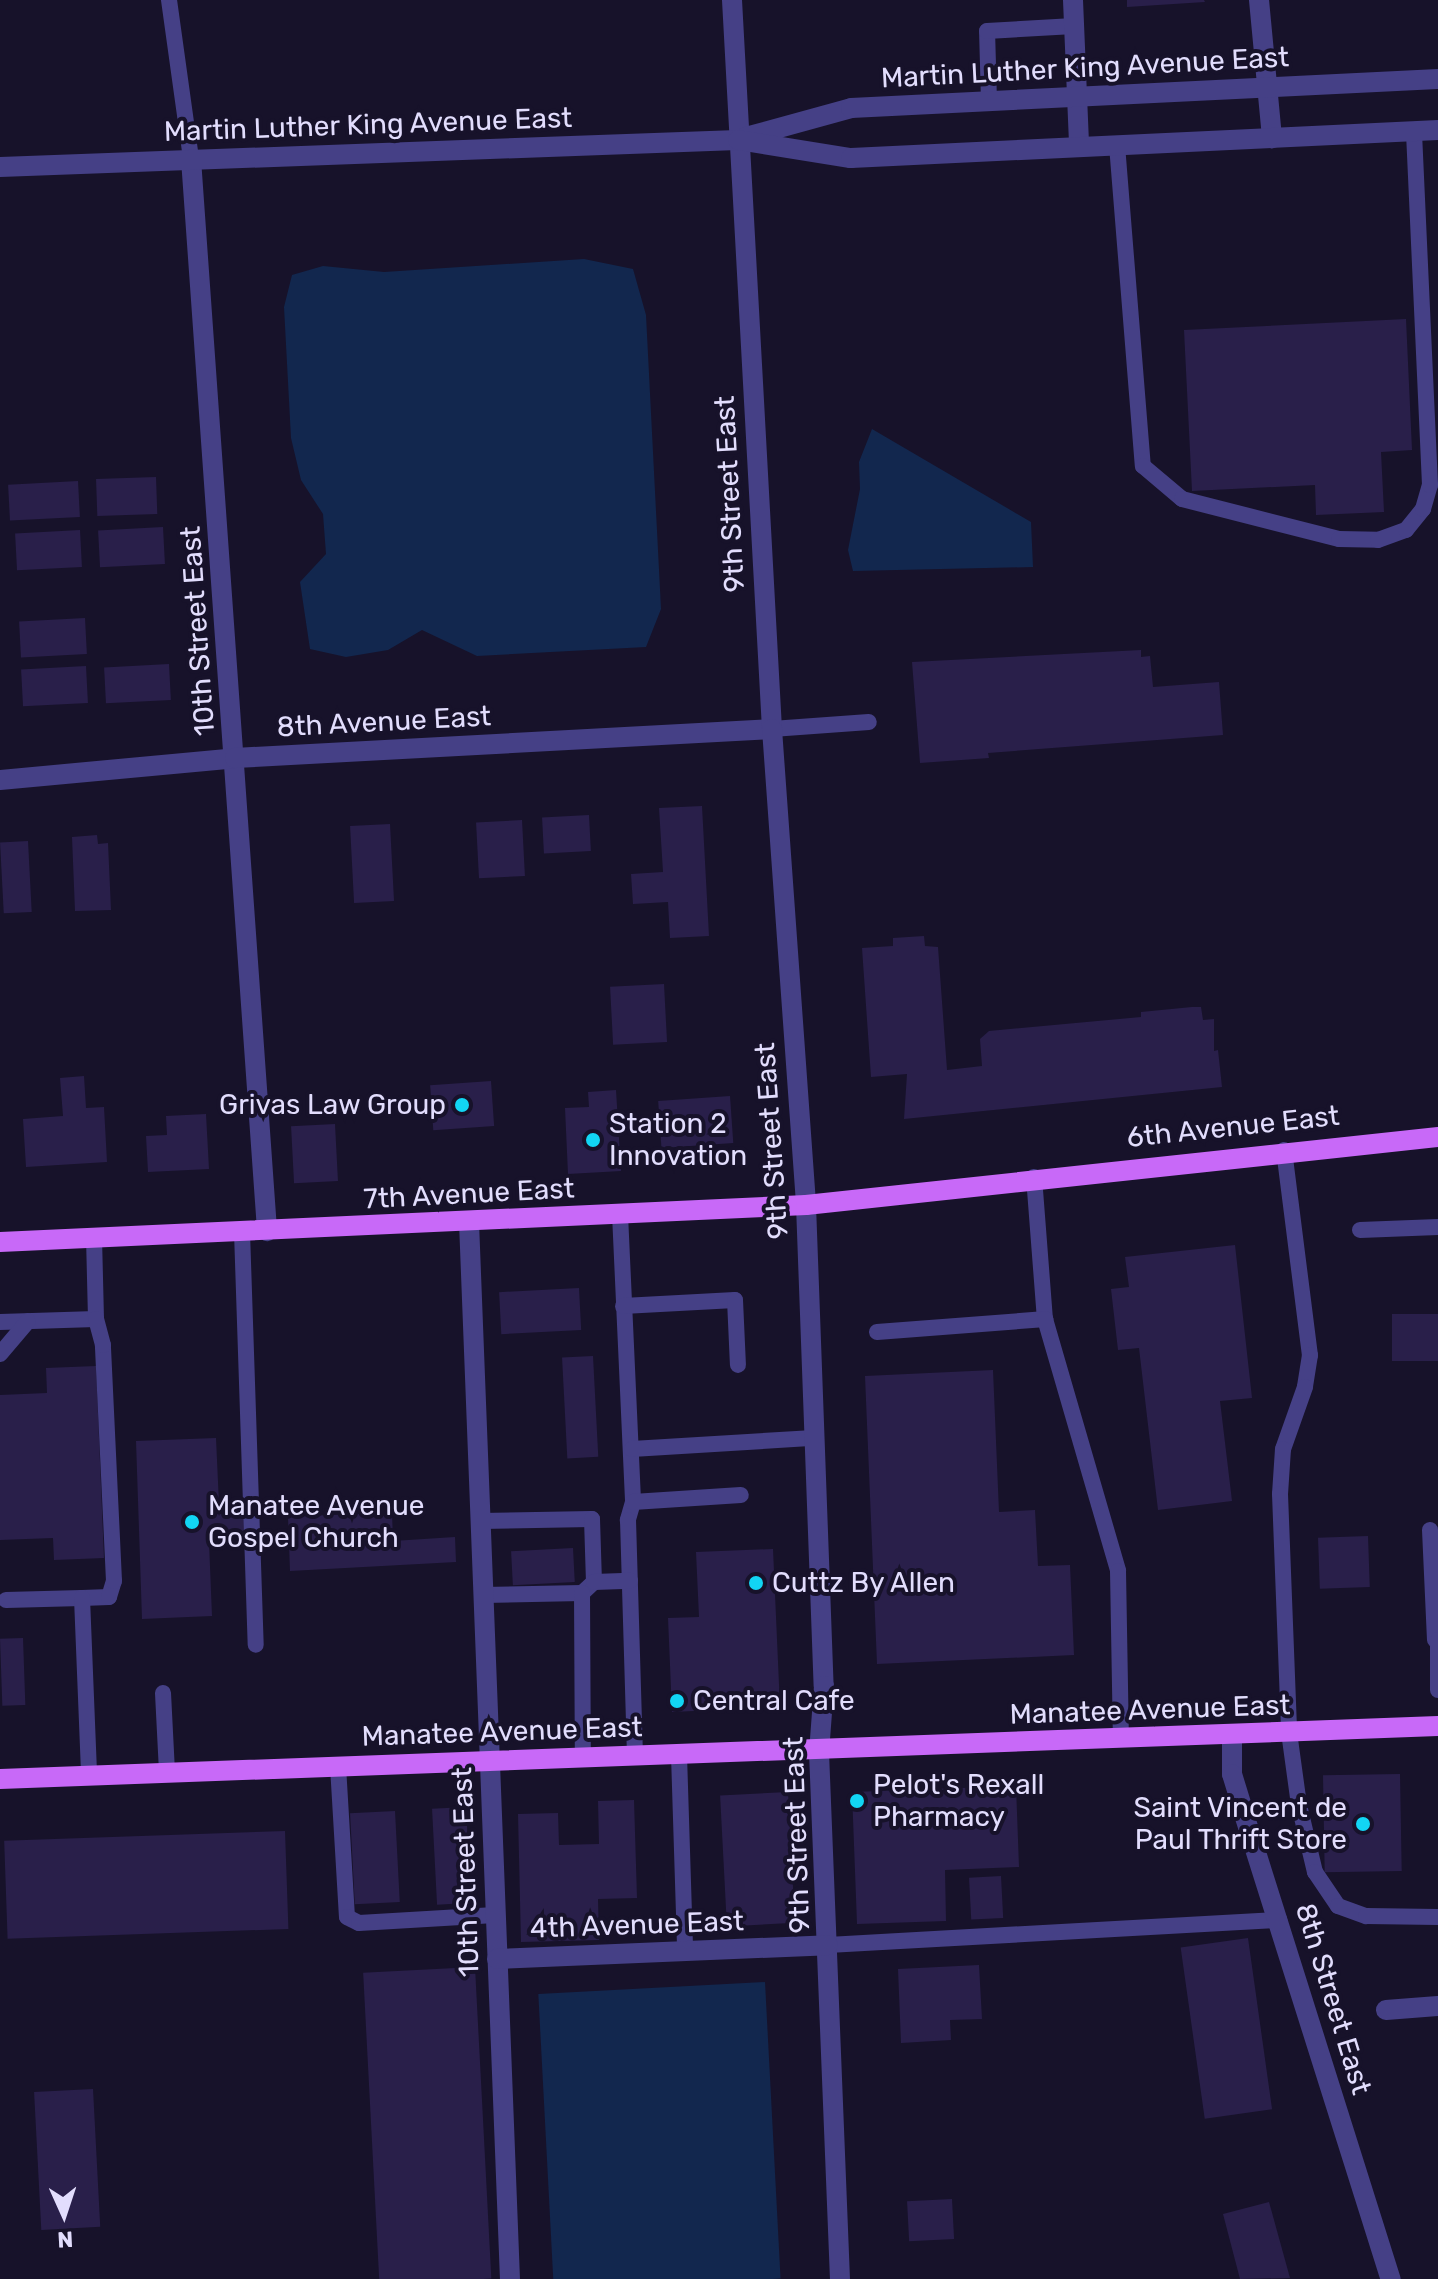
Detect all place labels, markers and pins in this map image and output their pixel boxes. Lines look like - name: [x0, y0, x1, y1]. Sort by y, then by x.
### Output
- place label: Grivas Law Group: [218, 1088, 446, 1122]
- marker: Grivas Law Group: [453, 1096, 471, 1114]
- place label: Station 2 Innovation: [609, 1107, 747, 1173]
- marker: Station 2 Innovation: [584, 1131, 602, 1149]
- place label: Manatee Avenue Gospel Church: [208, 1489, 425, 1555]
- marker: Manatee Avenue Gospel Church: [183, 1513, 201, 1531]
- place label: Cuttz By Allen: [772, 1566, 957, 1600]
- marker: Cuttz By Allen: [747, 1574, 765, 1592]
- place label: Central Cafe: [693, 1684, 855, 1718]
- marker: Central Cafe: [668, 1692, 686, 1710]
- place label: Pelot's Rexall Pharmacy: [873, 1768, 1044, 1834]
- place label: Saint Vincent de Paul Thrift Store: [1133, 1791, 1347, 1857]
- marker: Pelot's Rexall Pharmacy: [848, 1792, 866, 1810]
- marker: Saint Vincent de Paul Thrift Store: [1354, 1815, 1372, 1833]

